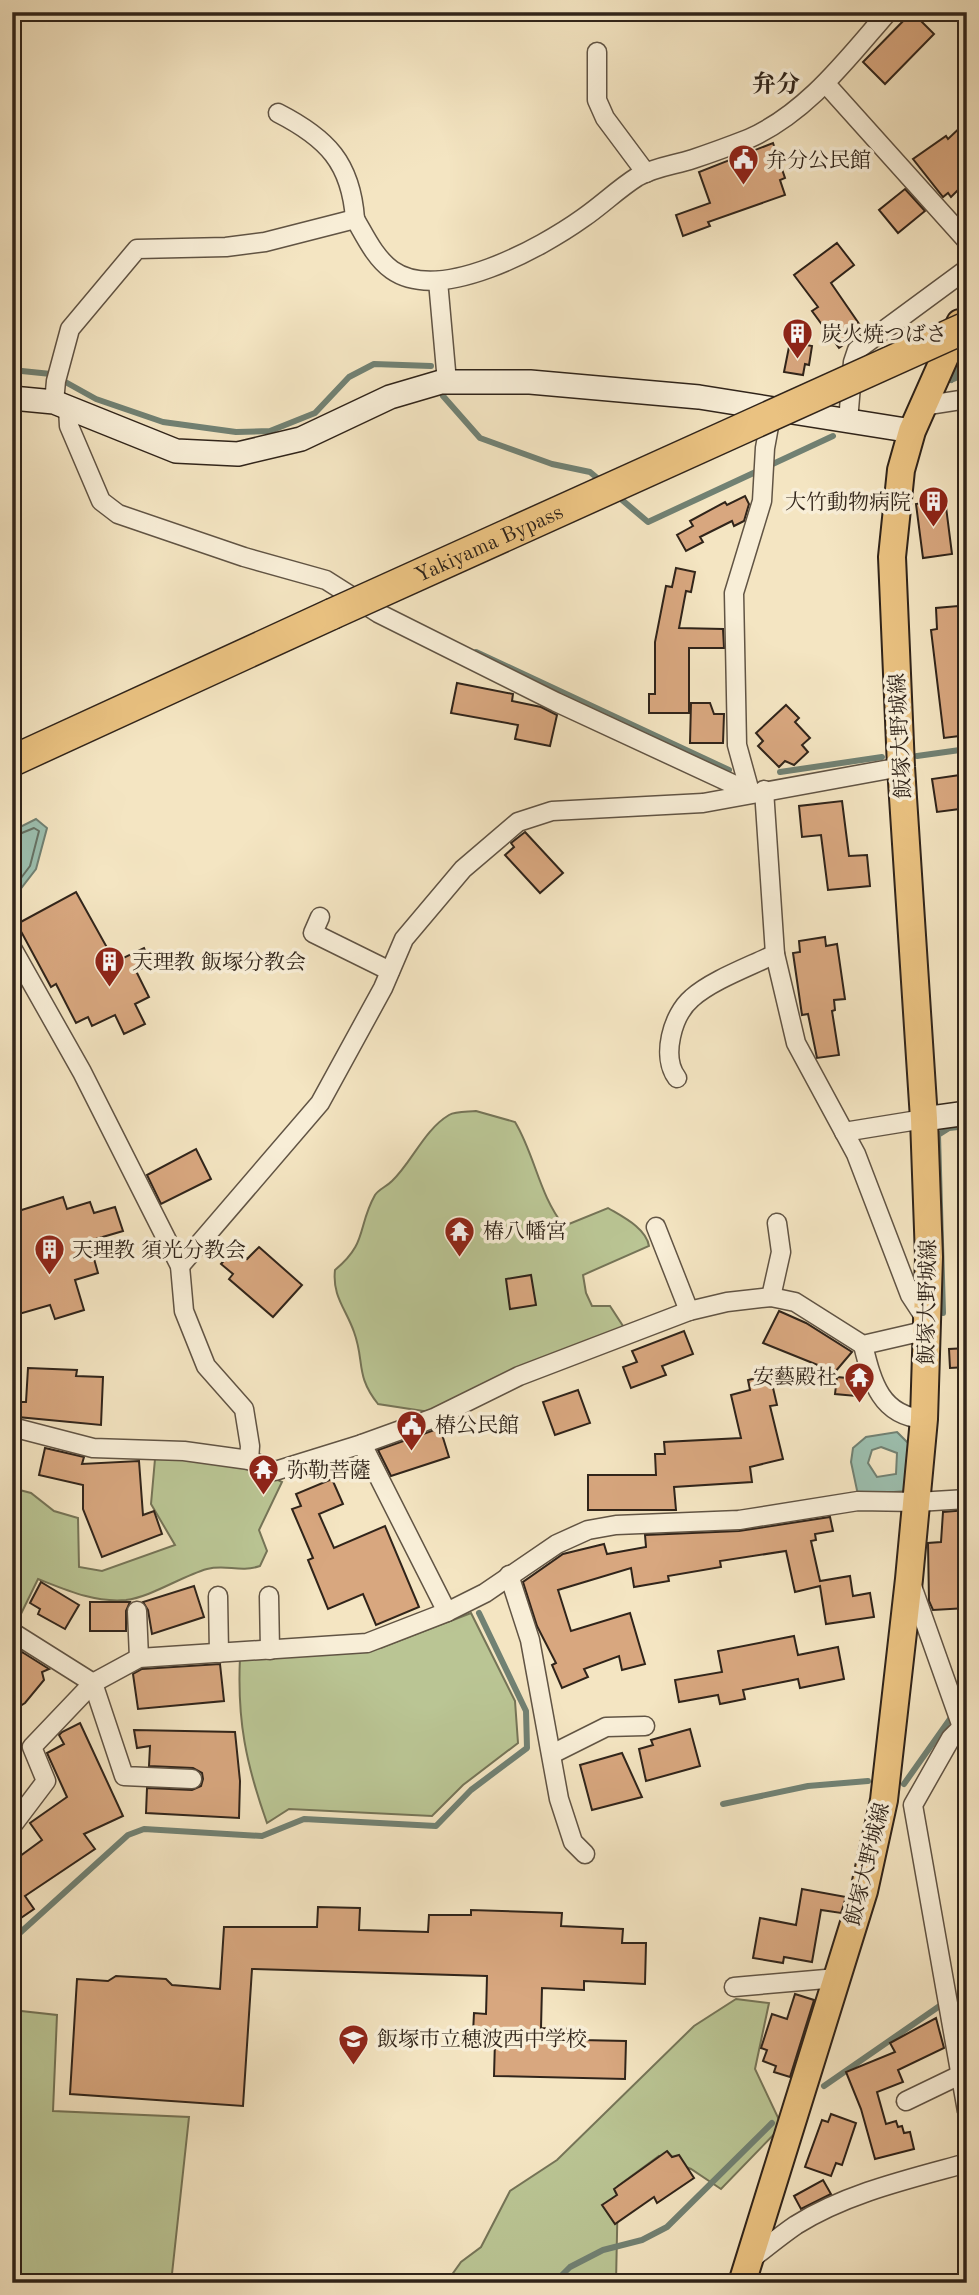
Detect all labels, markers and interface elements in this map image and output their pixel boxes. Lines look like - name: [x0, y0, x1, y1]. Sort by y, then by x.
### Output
- district label: 弁分: [752, 71, 800, 98]
- public building icon: 弁分公民館: [726, 143, 760, 187]
- place label: 弁分公民館: [766, 149, 871, 172]
- building icon: 炭火焼つばさ: [781, 317, 815, 361]
- place label: 炭火焼つばさ: [821, 323, 947, 346]
- building icon: 大竹動物病院: [917, 485, 951, 529]
- place label: 大竹動物病院: [785, 491, 911, 514]
- street label: Yakiyama Bypass: [412, 502, 567, 587]
- street label: 飯塚大野城線: [886, 672, 915, 799]
- building icon: 天理教 飯塚分教会: [92, 945, 126, 989]
- place label: 天理教 飯塚分教会: [132, 951, 306, 974]
- temple icon: 椿八幡宮: [443, 1214, 477, 1258]
- place label: 椿八幡宮: [483, 1220, 567, 1243]
- building icon: 天理教 須光分教会: [32, 1233, 66, 1277]
- place label: 天理教 須光分教会: [72, 1239, 246, 1262]
- street label: 飯塚大野城線: [915, 1239, 940, 1365]
- temple icon: 安藝殿社: [843, 1360, 877, 1404]
- place label: 安藝殿社: [753, 1366, 837, 1389]
- public building icon: 椿公民館: [395, 1408, 429, 1452]
- place label: 椿公民館: [435, 1414, 519, 1437]
- temple icon: 弥勒菩薩: [247, 1453, 281, 1497]
- place label: 弥勒菩薩: [287, 1459, 371, 1482]
- street label: 飯塚大野城線: [841, 1800, 894, 1928]
- school or university icon: 飯塚市立穂波西中学校: [337, 2022, 371, 2066]
- place label: 飯塚市立穂波西中学校: [377, 2028, 587, 2051]

